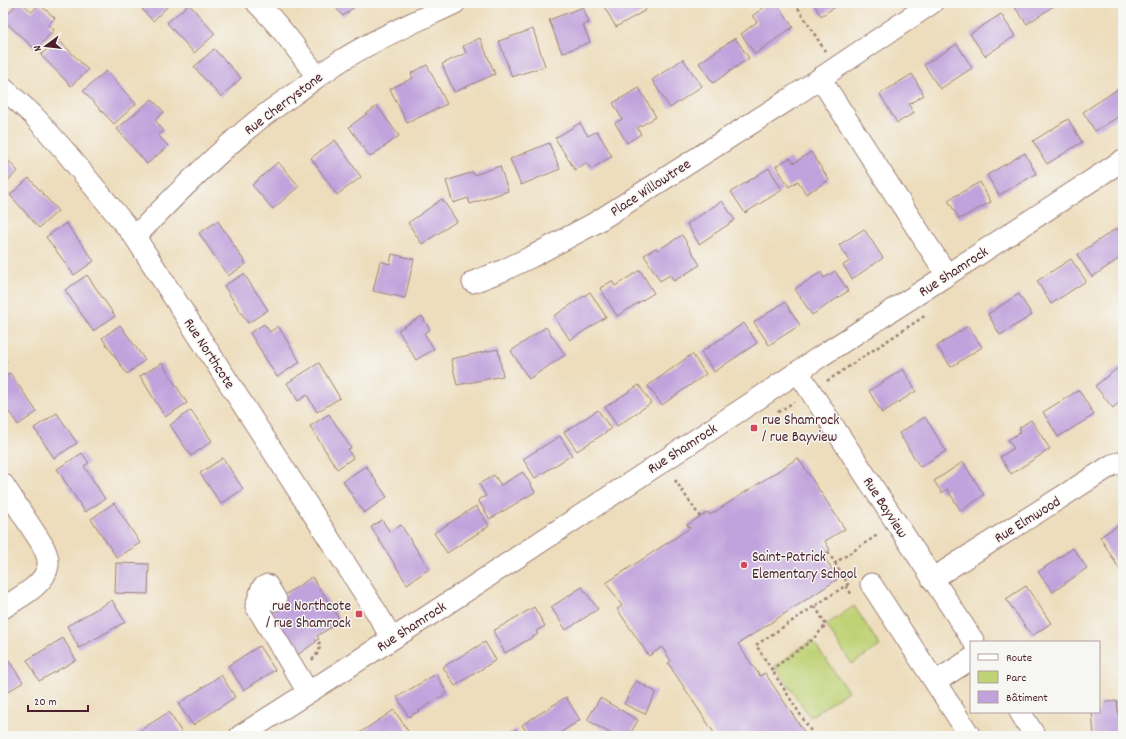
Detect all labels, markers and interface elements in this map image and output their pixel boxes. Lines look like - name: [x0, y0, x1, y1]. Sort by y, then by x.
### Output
- north arrow: [26, 26, 66, 66]
- text: N: [30, 43, 47, 53]
- street label: Rue Cherrystone: [240, 67, 329, 142]
- street label: Place Willowtree: [606, 154, 696, 223]
- street label: Rue Shamrock: [915, 242, 993, 303]
- street label: Rue Northcote: [177, 314, 240, 394]
- place label: rue Shamrock / rue Bayview: [762, 410, 839, 449]
- street label: Rue Shamrock: [644, 419, 722, 480]
- marker: rue Shamrock / rue Bayview: [749, 423, 759, 433]
- street label: Rue Bayview: [856, 473, 913, 543]
- street label: Rue Elmwood: [991, 492, 1065, 550]
- place label: Saint-Patrick Elementary School: [752, 547, 857, 586]
- marker: Saint-Patrick Elementary School: [739, 560, 749, 570]
- place label: rue Northcote / rue Shamrock: [266, 596, 351, 635]
- street label: Rue Shamrock: [373, 597, 451, 658]
- marker: rue Northcote / rue Shamrock: [354, 609, 364, 619]
- legend: [970, 641, 1100, 713]
- text: Route: [1006, 650, 1032, 667]
- text: Parc: [1006, 670, 1027, 687]
- scale bar: [28, 687, 88, 713]
- text: Bâtiment: [1006, 690, 1048, 707]
- text: 20 m: [34, 694, 57, 711]

